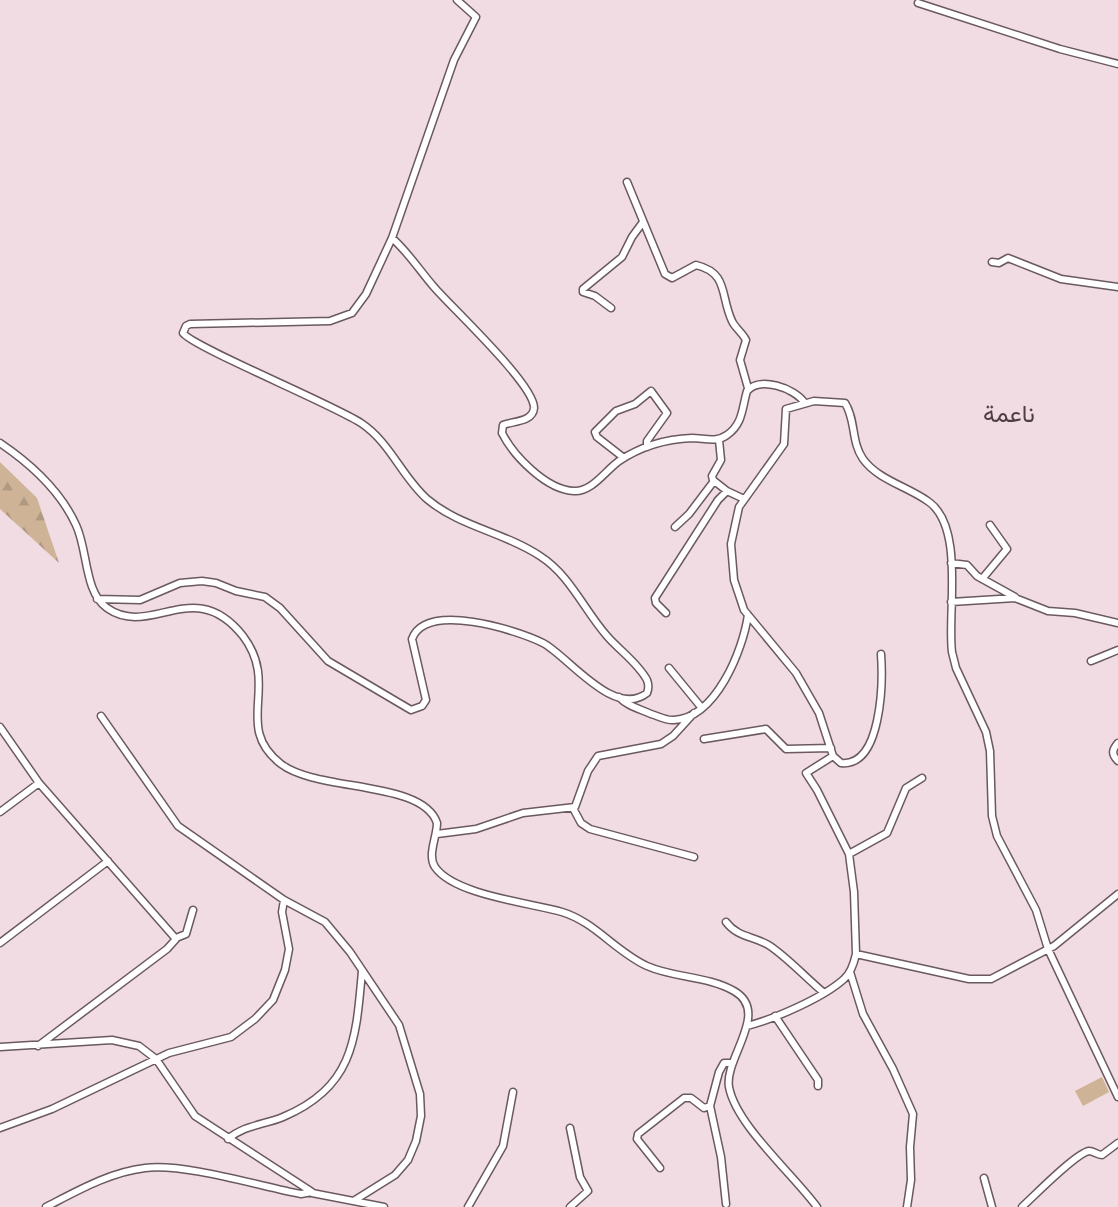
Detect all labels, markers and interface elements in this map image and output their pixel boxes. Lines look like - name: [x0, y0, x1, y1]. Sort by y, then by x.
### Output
- district label: ناعمة: [983, 400, 1035, 428]

